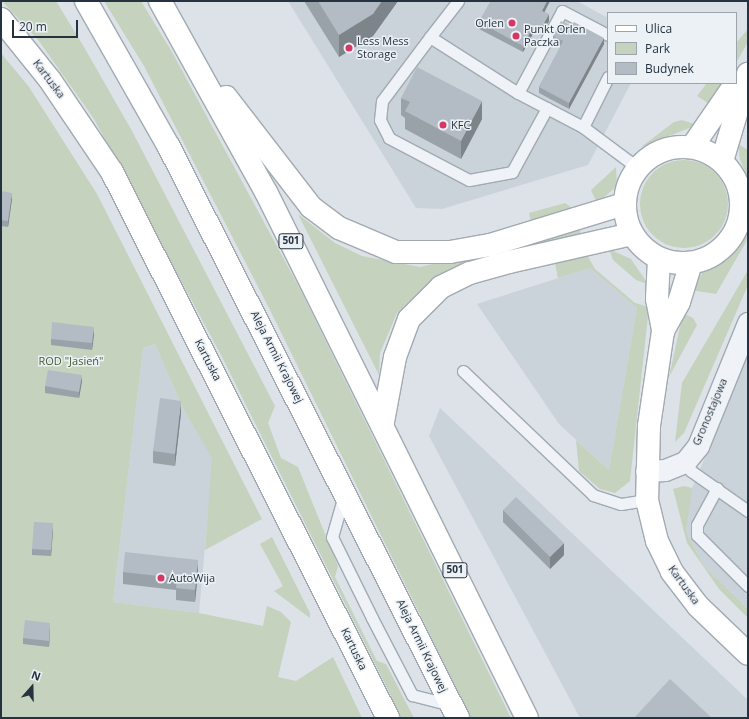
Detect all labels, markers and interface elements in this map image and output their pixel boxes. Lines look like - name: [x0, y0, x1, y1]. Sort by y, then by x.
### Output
- scale bar: [14, 12, 80, 38]
- legend: [607, 12, 737, 84]
- place label: Orlen: [475, 16, 504, 30]
- text: 20 m: [19, 18, 47, 35]
- marker: Orlen: [507, 18, 517, 28]
- text: Ulica: [645, 20, 672, 37]
- place label: Punkt Orlen Paczka: [524, 23, 585, 49]
- marker: Punkt Orlen Paczka: [511, 31, 521, 41]
- place label: Less Mess Storage: [357, 35, 409, 61]
- text: Park: [645, 40, 670, 57]
- marker: Less Mess Storage: [344, 43, 354, 53]
- street label: Kartuska: [30, 57, 68, 101]
- text: Budynek: [645, 60, 694, 77]
- place label: KFC: [451, 118, 470, 132]
- marker: KFC: [438, 120, 448, 130]
- road number: 501: [278, 233, 304, 249]
- street label: Aleja Armii Krajowej: [248, 309, 306, 405]
- street label: Kartuska: [192, 337, 224, 383]
- park label: ROD "Jasień": [39, 354, 103, 368]
- street label: Gronostajowa: [690, 376, 730, 448]
- road number: 501: [442, 562, 468, 578]
- street label: Kartuska: [665, 563, 703, 607]
- place label: AutoWija: [169, 571, 215, 585]
- marker: AutoWija: [156, 573, 166, 583]
- street label: Aleja Armii Krajowej: [394, 597, 450, 695]
- street label: Kartuska: [338, 626, 370, 672]
- north arrow: [12, 667, 52, 707]
- text: N: [29, 667, 43, 684]

